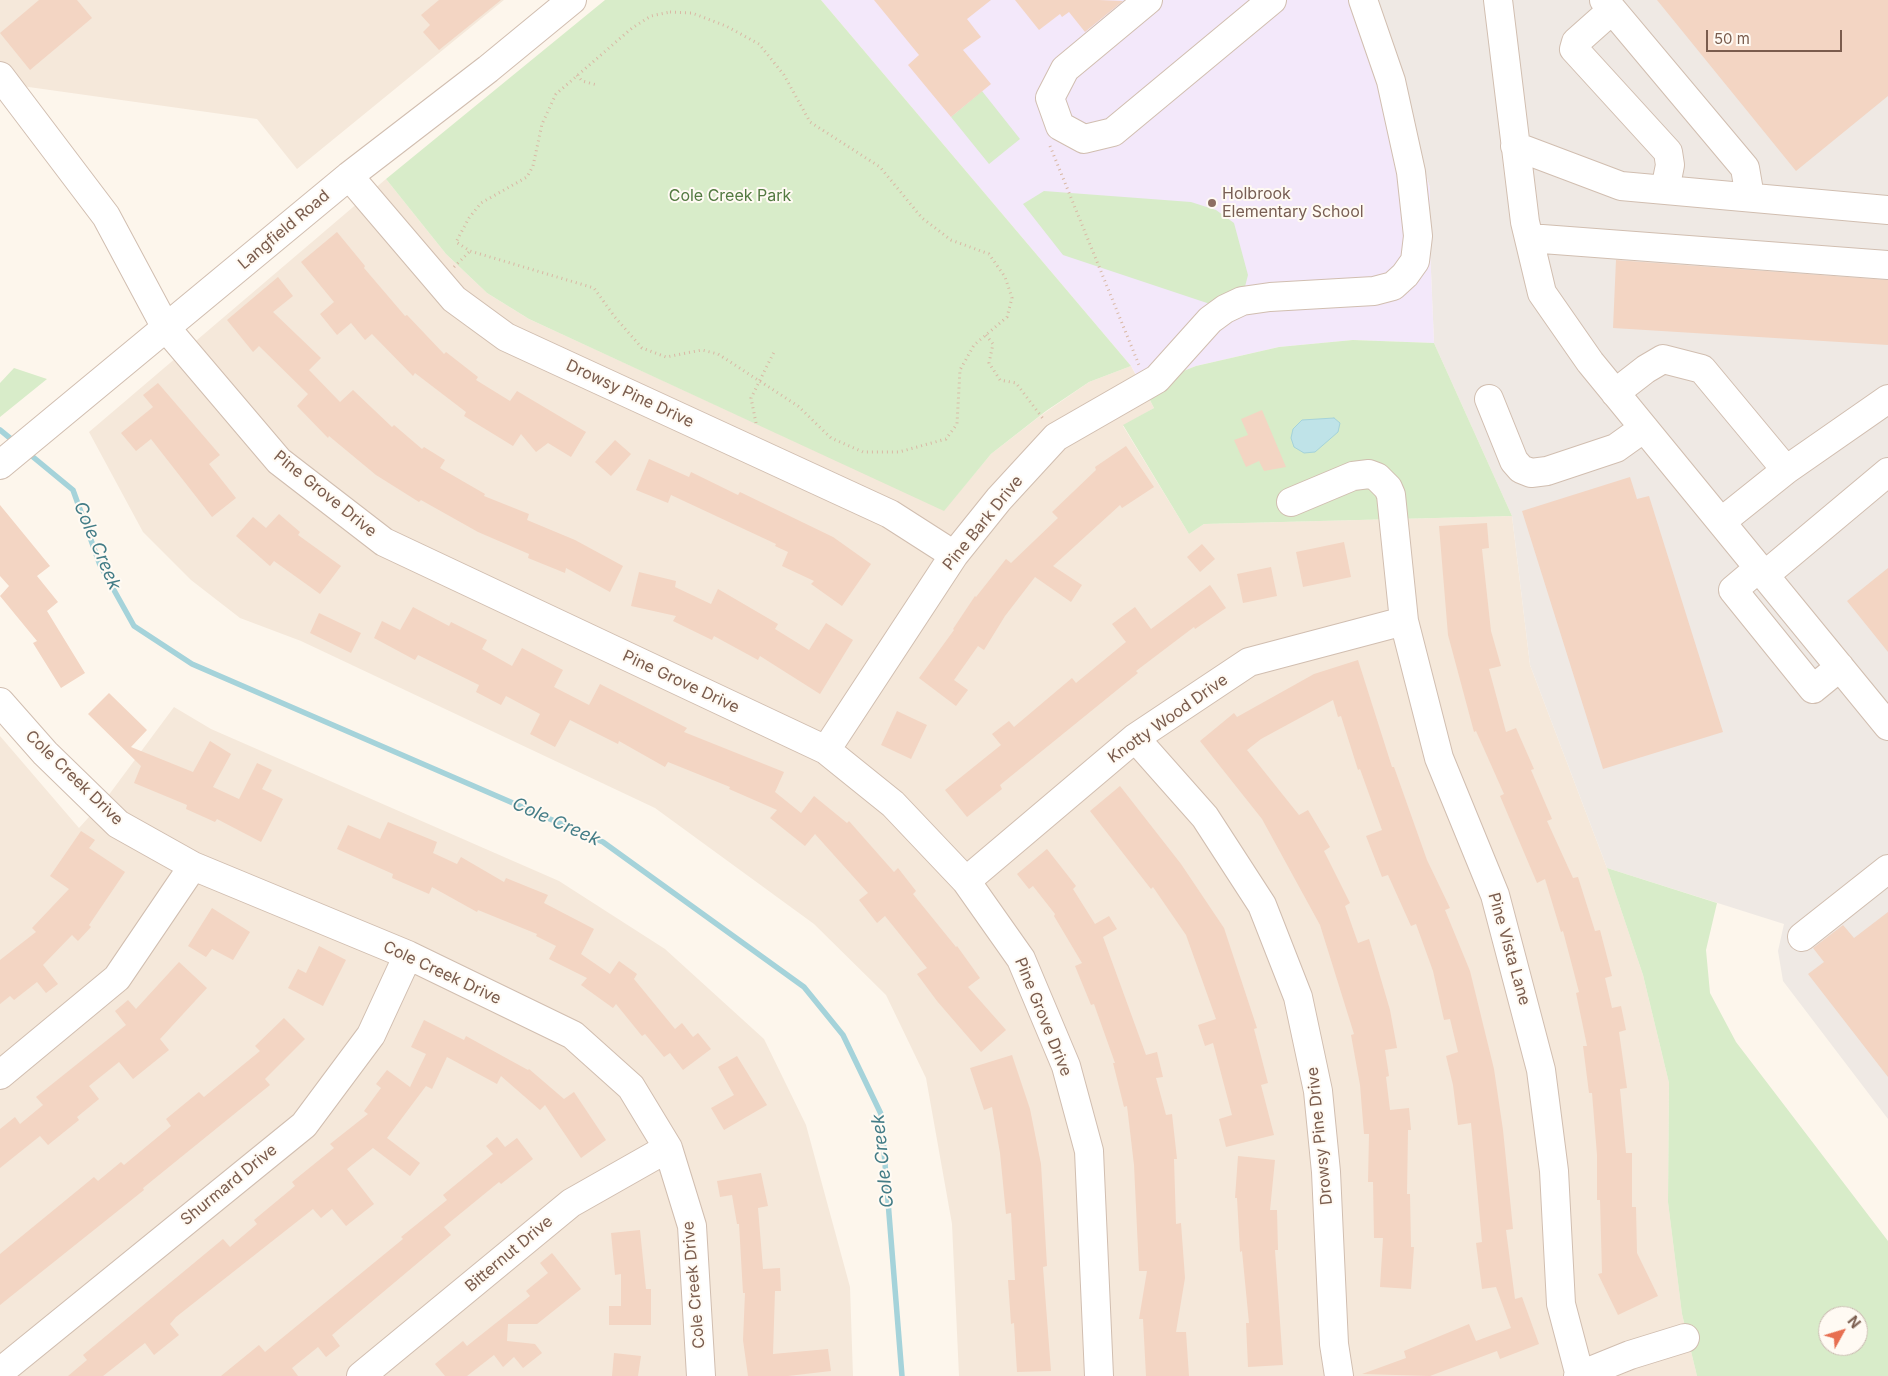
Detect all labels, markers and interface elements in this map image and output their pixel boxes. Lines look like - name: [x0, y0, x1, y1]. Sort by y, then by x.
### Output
- scale bar: [1708, 20, 1844, 52]
- text: 50 m: [1714, 29, 1750, 48]
- place label: Holbrook Elementary School: [1222, 184, 1364, 222]
- street label: Langfield Road: [234, 186, 334, 274]
- park label: Cole Creek Park: [669, 186, 791, 206]
- marker: Holbrook Elementary School: [1206, 197, 1218, 209]
- street label: Drowsy Pine Drive: [563, 356, 697, 432]
- street label: Pine Grove Drive: [270, 447, 380, 541]
- street label: Pine Bark Drive: [939, 472, 1027, 574]
- water label: Cole Creek: [69, 499, 125, 593]
- street label: Pine Grove Drive: [620, 647, 742, 717]
- street label: Knotty Wood Drive: [1104, 670, 1232, 768]
- street label: Cole Creek Drive: [21, 727, 127, 829]
- water label: Cole Creek: [509, 793, 603, 851]
- street label: Pine Vista Lane: [1484, 890, 1534, 1008]
- street label: Cole Creek Drive: [380, 937, 504, 1009]
- street label: Pine Grove Drive: [1010, 955, 1076, 1079]
- street label: Drowsy Pine Drive: [1303, 1066, 1337, 1206]
- water label: Cole Creek: [867, 1113, 899, 1209]
- street label: Shurmard Drive: [177, 1140, 281, 1230]
- street label: Bitternut Drive: [461, 1212, 557, 1296]
- street label: Cole Creek Drive: [679, 1220, 709, 1350]
- north arrow: [1818, 1306, 1868, 1356]
- text: N: [1844, 1312, 1864, 1331]

